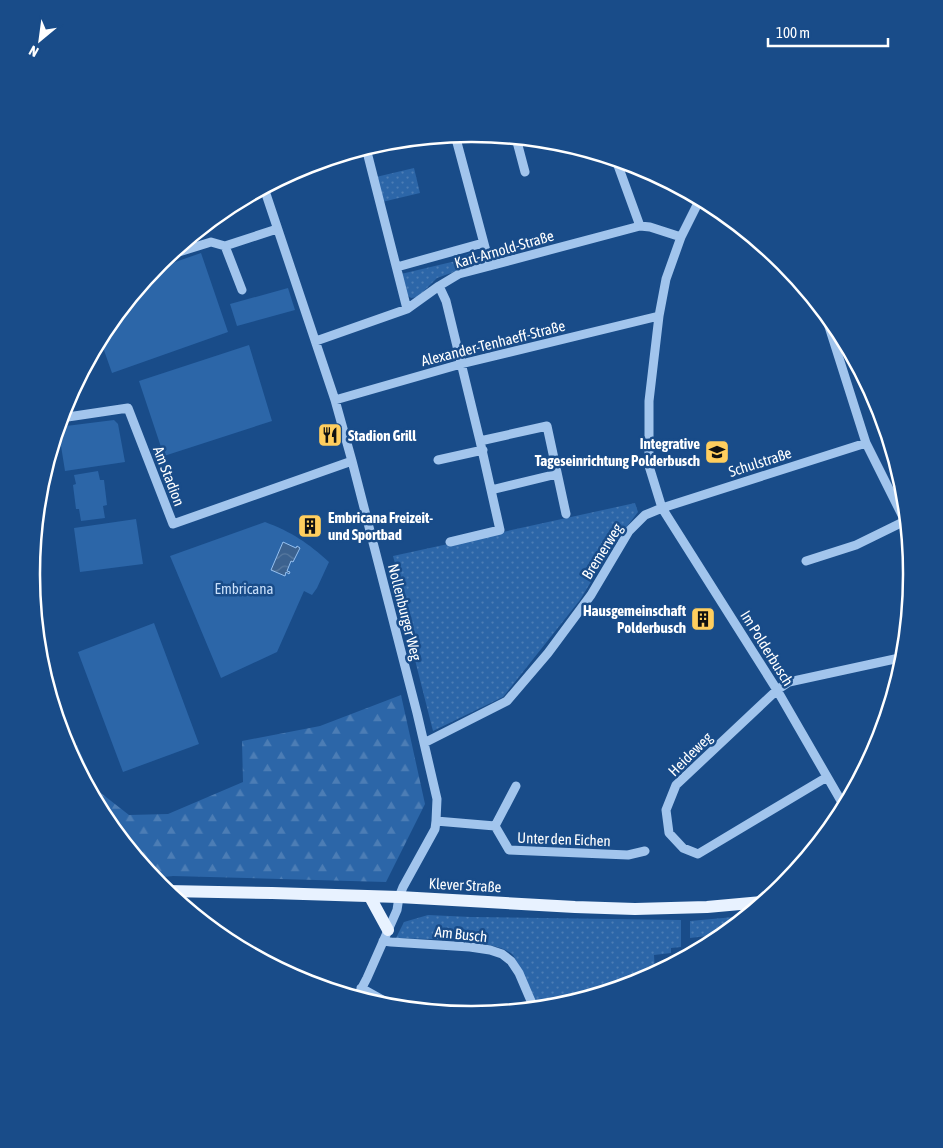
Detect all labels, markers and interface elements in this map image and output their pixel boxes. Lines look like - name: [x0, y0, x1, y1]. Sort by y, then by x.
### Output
- north arrow: [15, 15, 65, 65]
- scale bar: [768, 15, 888, 47]
- text: 100 m: [776, 24, 810, 41]
- text: N: [26, 42, 41, 60]
- street label: Karl-Arnold-Straße: [452, 227, 556, 271]
- street label: Alexander-Tenhaeff-Straße: [419, 317, 567, 369]
- restaurant icon: Stadion Grill: [317, 422, 343, 448]
- place label: Stadion Grill: [348, 427, 417, 444]
- place label: Integrative Tageseinrichtung Polderbusch: [535, 435, 700, 469]
- school or university icon: Integrative Tageseinrichtung Polderbusch: [704, 439, 730, 465]
- street label: Am Stadion: [150, 444, 188, 508]
- street label: Schulstraße: [727, 444, 794, 480]
- place label: Embricana Freizeit- und Sportbad: [328, 509, 433, 543]
- building icon: Embricana Freizeit- und Sportbad: [297, 513, 323, 539]
- street label: Bremerweg: [578, 520, 626, 582]
- street label: Nollenburger Weg: [385, 562, 425, 663]
- park label: Embricana: [215, 580, 273, 597]
- place label: Hausgemeinschaft Polderbusch: [583, 602, 687, 636]
- building icon: Hausgemeinschaft Polderbusch: [690, 606, 716, 632]
- street label: Im Polderbusch: [737, 607, 797, 689]
- street label: Heideweg: [665, 728, 716, 779]
- street label: Unter den Eichen: [517, 829, 611, 849]
- street label: Klever Straße: [428, 875, 502, 895]
- street label: Am Busch: [434, 923, 488, 945]

